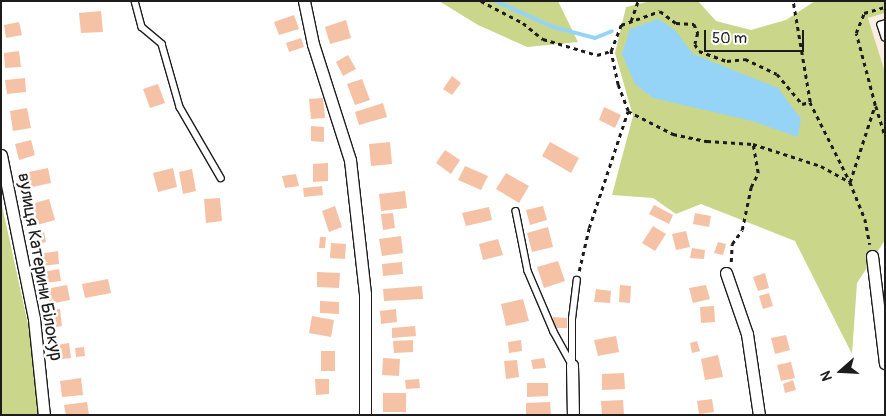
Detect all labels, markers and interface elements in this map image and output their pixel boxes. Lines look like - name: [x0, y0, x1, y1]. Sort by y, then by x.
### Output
- scale bar: [706, 20, 806, 52]
- text: 50 m: [712, 29, 747, 48]
- street label: вулиця Катерини Білокур: [12, 171, 66, 363]
- north arrow: [816, 346, 866, 396]
- text: N: [817, 369, 836, 383]

